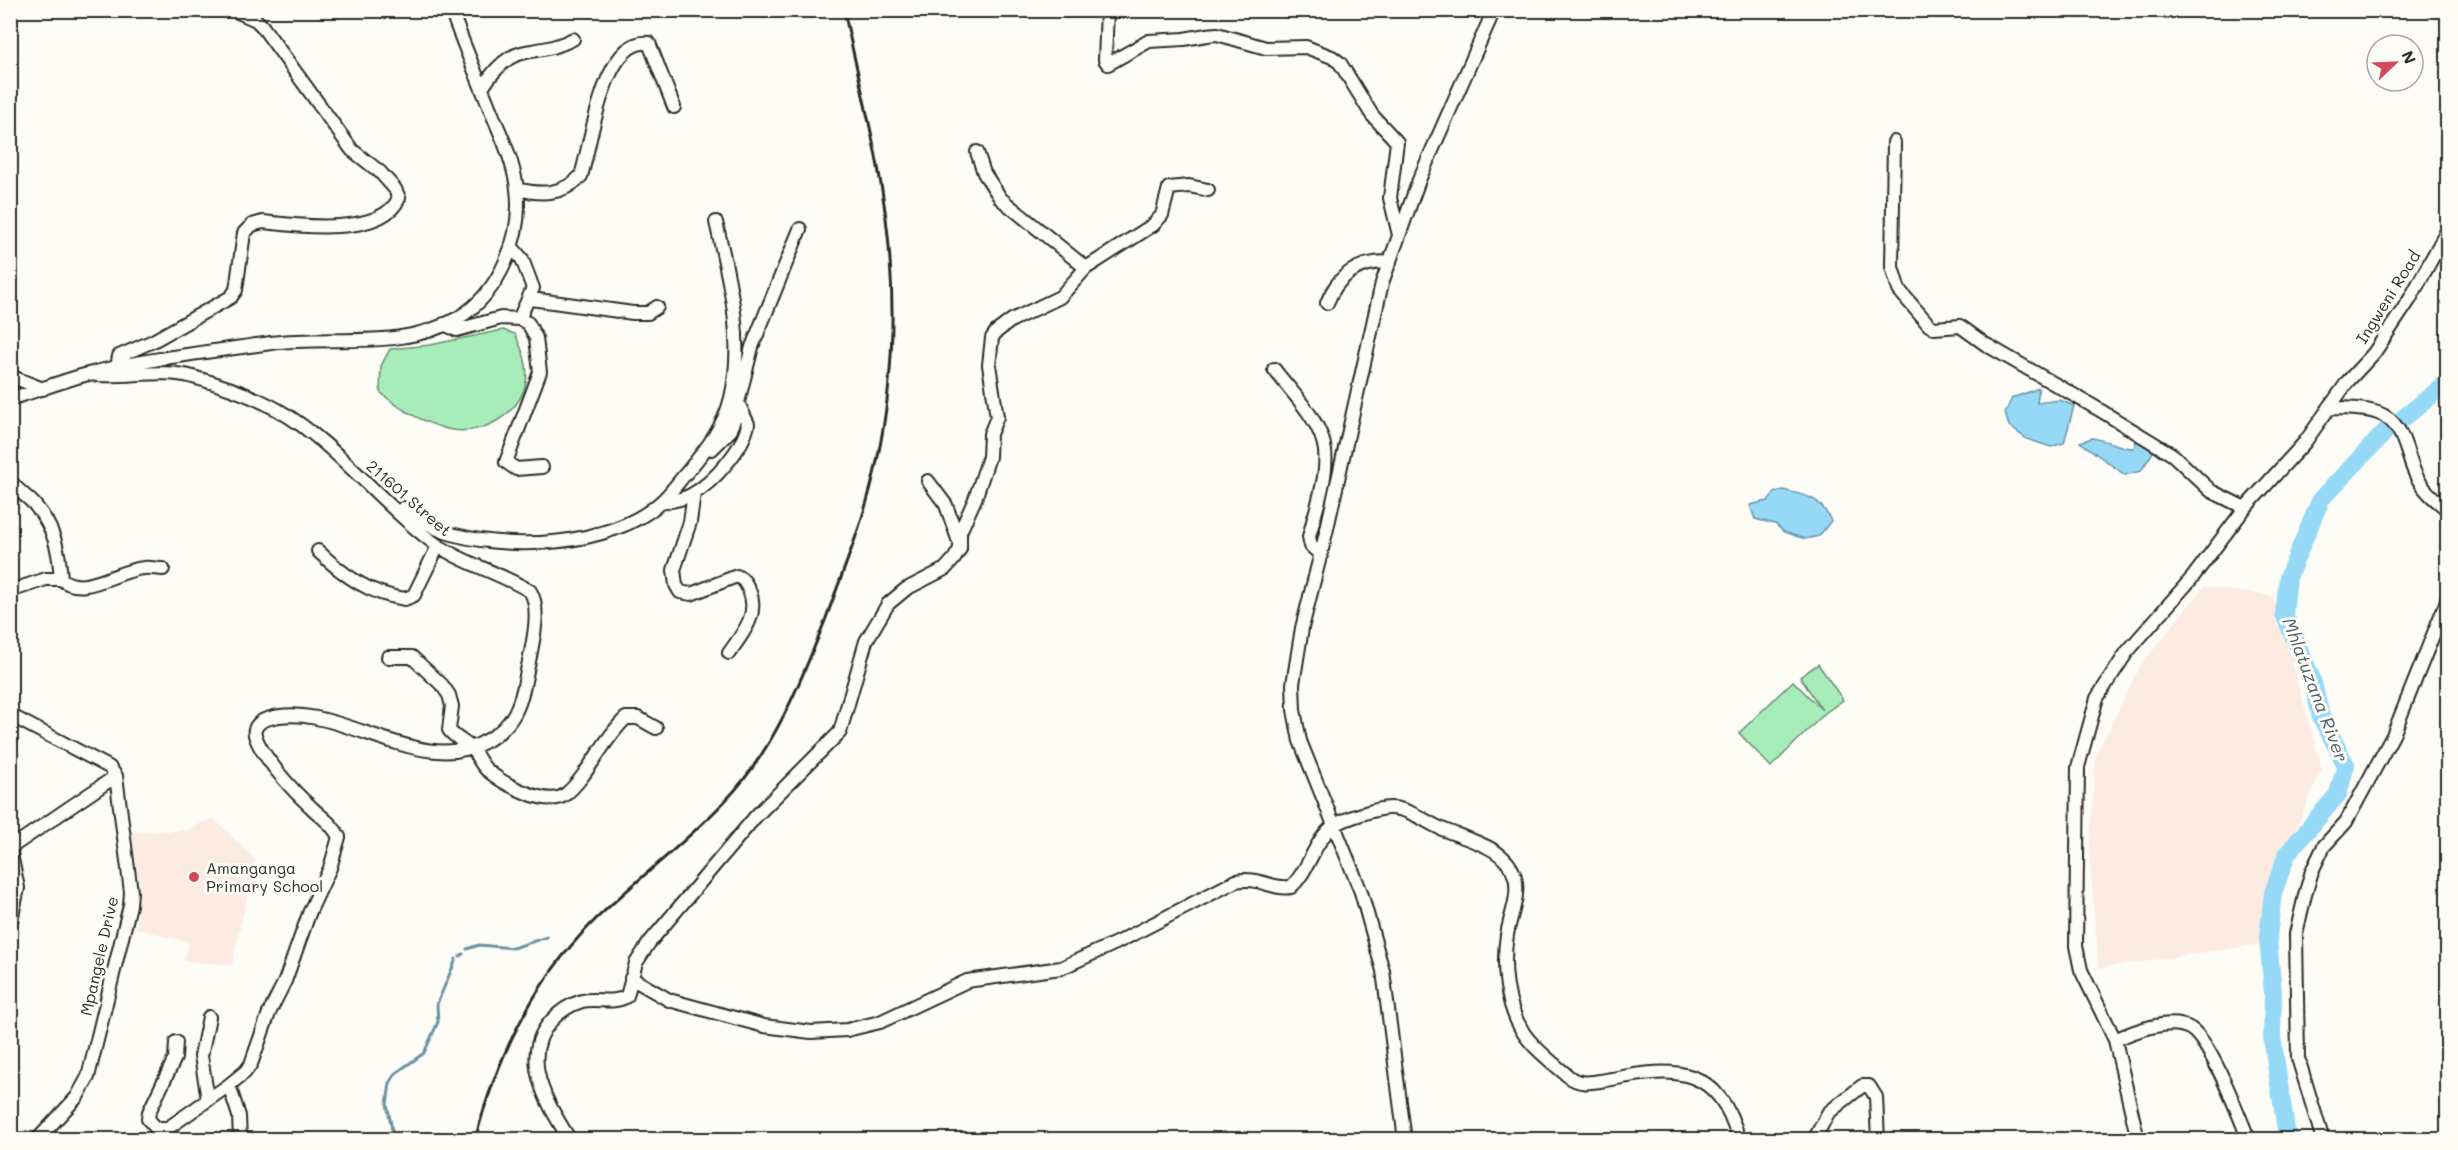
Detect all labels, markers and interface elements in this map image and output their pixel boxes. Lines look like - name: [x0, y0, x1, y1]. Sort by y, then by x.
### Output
- north arrow: [2365, 33, 2425, 93]
- text: N: [2397, 47, 2421, 67]
- street label: Ingweni Road: [2351, 246, 2425, 347]
- street label: 211601 Street: [362, 455, 456, 540]
- water label: Mhlatuzana River: [2277, 614, 2355, 765]
- place label: Amanganga Primary School: [206, 857, 323, 896]
- marker: Amanganga Primary School: [187, 870, 201, 884]
- street label: Mpangele Drive: [75, 894, 122, 1018]

